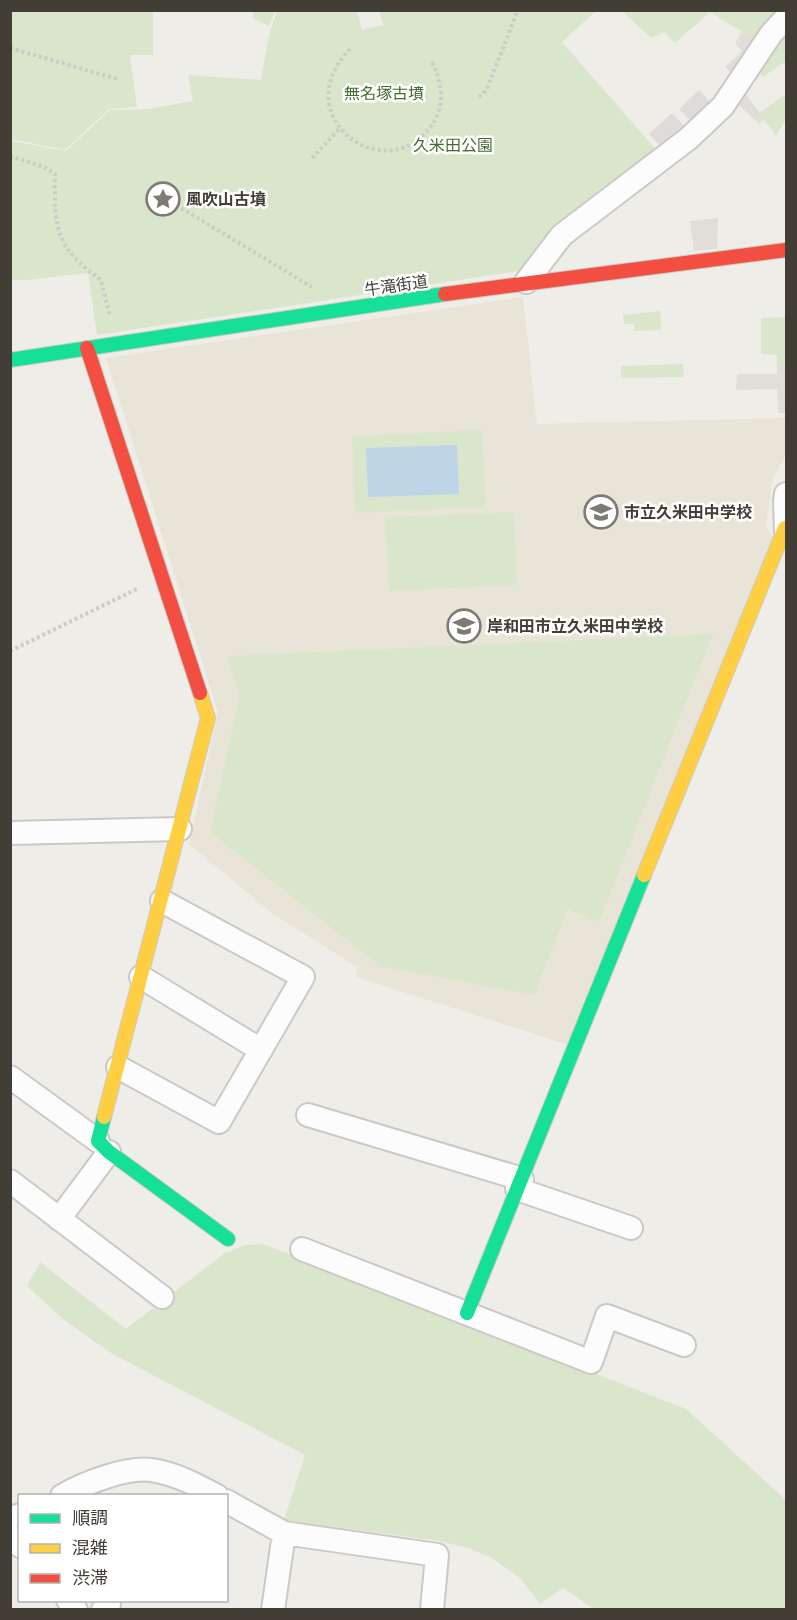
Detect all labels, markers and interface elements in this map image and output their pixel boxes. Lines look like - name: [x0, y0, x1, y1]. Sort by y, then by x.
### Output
- park label: 無名塚古墳: [344, 84, 424, 104]
- park label: 久米田公園: [413, 136, 493, 156]
- place icon: 風吹山古墳: [145, 181, 181, 217]
- place label: 風吹山古墳: [186, 190, 266, 210]
- street label: 牛滝街道: [363, 272, 429, 300]
- school or university icon: 市立久米田中学校: [583, 494, 619, 530]
- place label: 市立久米田中学校: [624, 503, 752, 523]
- school or university icon: 岸和田市立久米田中学校: [446, 608, 482, 644]
- place label: 岸和田市立久米田中学校: [487, 617, 663, 637]
- legend: [18, 1494, 228, 1602]
- text: 順調: [72, 1507, 108, 1529]
- text: 混雑: [72, 1537, 108, 1559]
- text: 渋滞: [72, 1567, 108, 1589]

